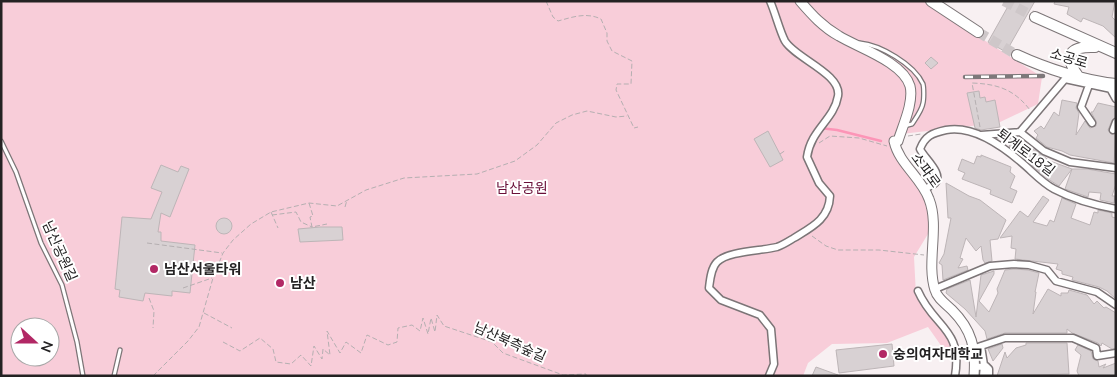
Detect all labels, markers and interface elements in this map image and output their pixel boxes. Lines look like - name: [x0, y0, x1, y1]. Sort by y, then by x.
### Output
- street label: 소공로: [1048, 44, 1090, 72]
- street label: 퇴계로18길: [993, 124, 1059, 180]
- street label: 소파로: [907, 149, 945, 191]
- park label: 남산공원: [496, 179, 548, 197]
- street label: 남산공원길: [39, 218, 81, 284]
- place label: 남산서울타워: [164, 260, 241, 278]
- marker: 남산서울타워: [148, 263, 160, 275]
- place label: 남산: [290, 274, 316, 292]
- marker: 남산: [274, 277, 286, 289]
- north arrow: [10, 317, 60, 367]
- street label: 남산북측숲길: [471, 318, 549, 366]
- text: N: [37, 338, 57, 355]
- place label: 숭의여자대학교: [893, 345, 983, 363]
- marker: 숭의여자대학교: [877, 348, 889, 360]

